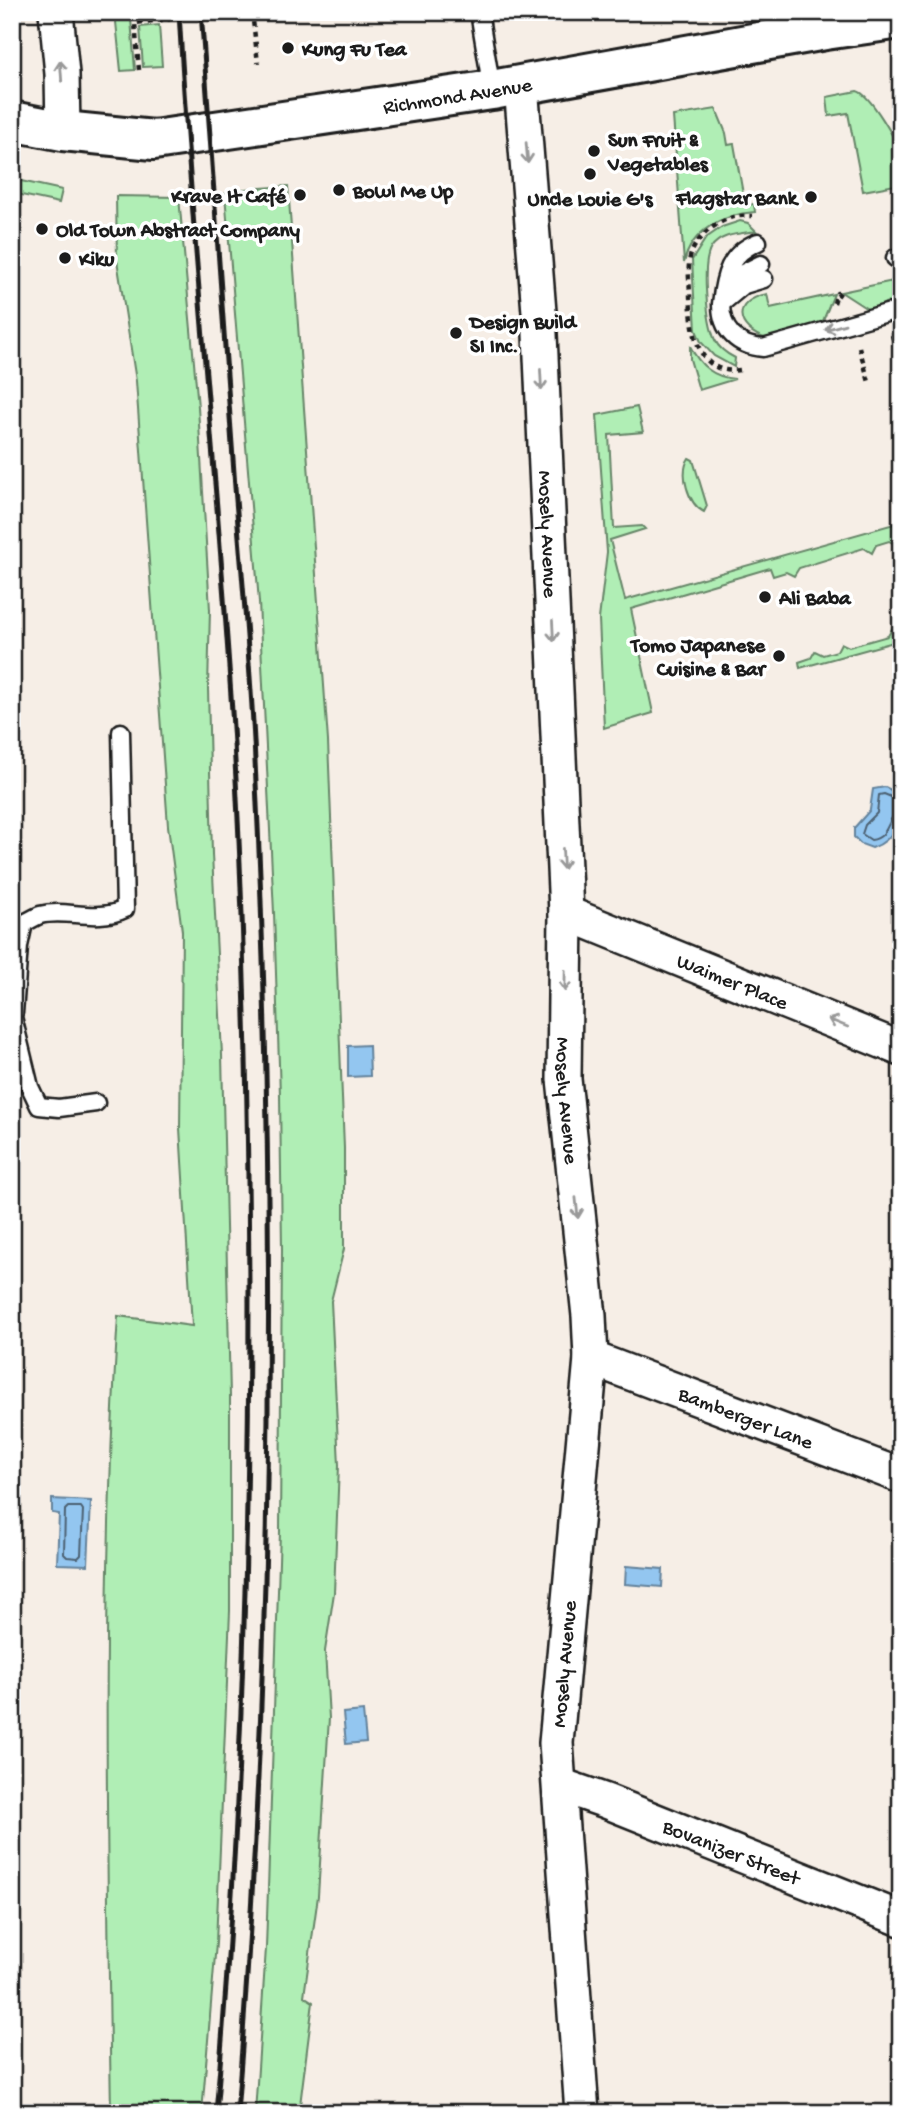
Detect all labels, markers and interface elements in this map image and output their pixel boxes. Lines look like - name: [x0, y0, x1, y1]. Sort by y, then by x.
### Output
- place label: Kung Fu Tea: [301, 39, 408, 64]
- marker: Kung Fu Tea: [280, 40, 296, 56]
- one-way arrow: [55, 60, 68, 83]
- street label: Richmond Avenue: [382, 74, 535, 122]
- place label: Sun Fruit & Vegetables: [607, 130, 709, 179]
- one-way arrow: [521, 141, 534, 163]
- marker: Sun Fruit & Vegetables: [586, 143, 602, 159]
- marker: Uncle Louie G's: [582, 166, 598, 182]
- place label: Bowl Me Up: [352, 181, 454, 206]
- marker: Bowl Me Up: [331, 182, 347, 198]
- place label: Krave It Café: [170, 186, 287, 211]
- marker: Krave It Café: [292, 187, 308, 203]
- place label: Flagstar Bank: [675, 188, 800, 213]
- place label: Uncle Louie G's: [528, 189, 654, 214]
- marker: Flagstar Bank: [803, 189, 819, 205]
- place label: Old Town Abstract Company: [56, 220, 300, 245]
- marker: Old Town Abstract Company: [34, 221, 50, 237]
- place label: Kiku: [78, 249, 114, 274]
- marker: Kiku: [57, 250, 73, 266]
- place label: Design Build SI Inc.: [468, 312, 578, 361]
- one-way arrow: [824, 322, 846, 335]
- marker: Design Build SI Inc.: [448, 325, 464, 341]
- one-way arrow: [535, 368, 548, 391]
- street label: Mosely Avenue: [530, 470, 561, 599]
- place label: Ali Baba: [778, 588, 852, 613]
- marker: Ali Baba: [757, 589, 773, 605]
- one-way arrow: [546, 620, 559, 643]
- place label: Tomo Japanese Cuisine & Bar: [629, 635, 768, 684]
- marker: Tomo Japanese Cuisine & Bar: [771, 648, 787, 664]
- one-way arrow: [557, 847, 570, 869]
- street label: Waimer Place: [672, 950, 792, 1018]
- one-way arrow: [558, 969, 572, 992]
- one-way arrow: [827, 1016, 849, 1029]
- street label: Mosely Avenue: [548, 1037, 582, 1167]
- one-way arrow: [570, 1196, 583, 1219]
- street label: Bamberger Lane: [673, 1383, 817, 1458]
- street label: Mosely Avenue: [548, 1599, 585, 1729]
- street label: Bovanizer Street: [657, 1815, 805, 1894]

